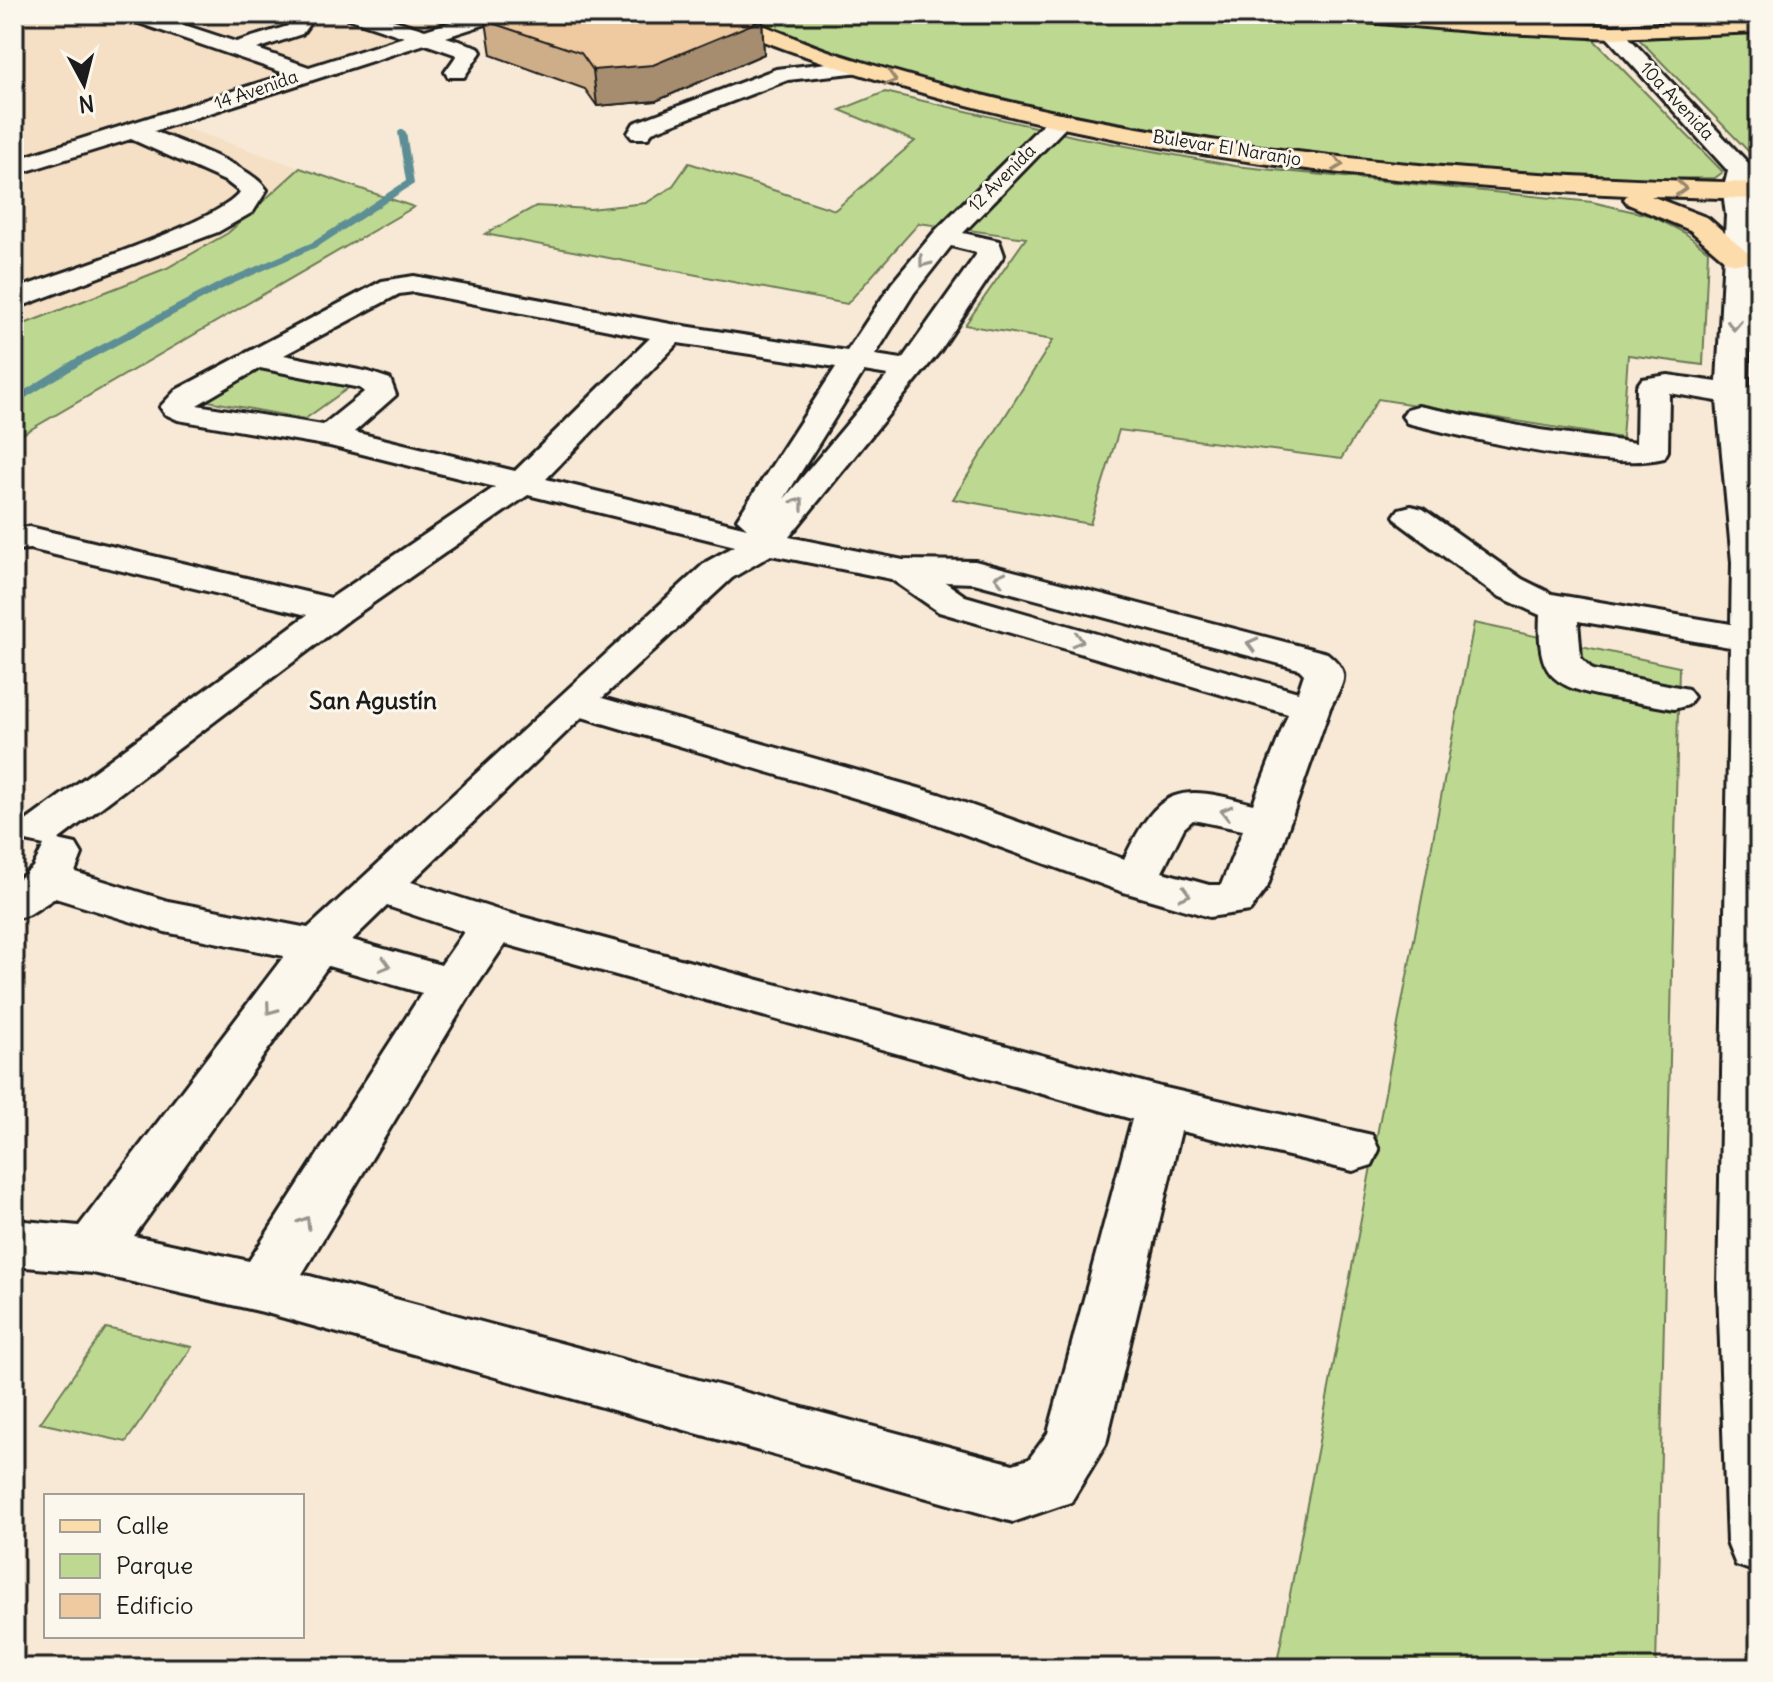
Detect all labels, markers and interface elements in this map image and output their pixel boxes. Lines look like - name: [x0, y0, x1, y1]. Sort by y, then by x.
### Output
- north arrow: [44, 44, 124, 124]
- street label: 10a Avenida: [1635, 57, 1719, 145]
- street label: 14 Avenida: [211, 64, 301, 115]
- one-way arrow: [883, 70, 897, 86]
- text: N: [77, 89, 96, 119]
- street label: Bulevar El Naranjo: [1151, 124, 1303, 171]
- street label: 12 Avenida: [963, 139, 1040, 216]
- one-way arrow: [1332, 156, 1345, 173]
- one-way arrow: [1675, 180, 1688, 197]
- one-way arrow: [919, 253, 933, 268]
- one-way arrow: [1726, 319, 1743, 332]
- one-way arrow: [789, 497, 804, 512]
- one-way arrow: [994, 571, 1007, 588]
- one-way arrow: [1070, 631, 1084, 647]
- one-way arrow: [1245, 636, 1259, 653]
- district label: San Agustín: [309, 685, 437, 715]
- one-way arrow: [1219, 805, 1233, 822]
- one-way arrow: [1177, 884, 1191, 901]
- one-way arrow: [377, 956, 391, 972]
- one-way arrow: [266, 1000, 281, 1014]
- one-way arrow: [295, 1216, 310, 1231]
- legend: [44, 1494, 304, 1638]
- text: Calle: [116, 1510, 169, 1540]
- text: Parque: [116, 1550, 193, 1580]
- text: Edificio: [116, 1590, 194, 1620]

